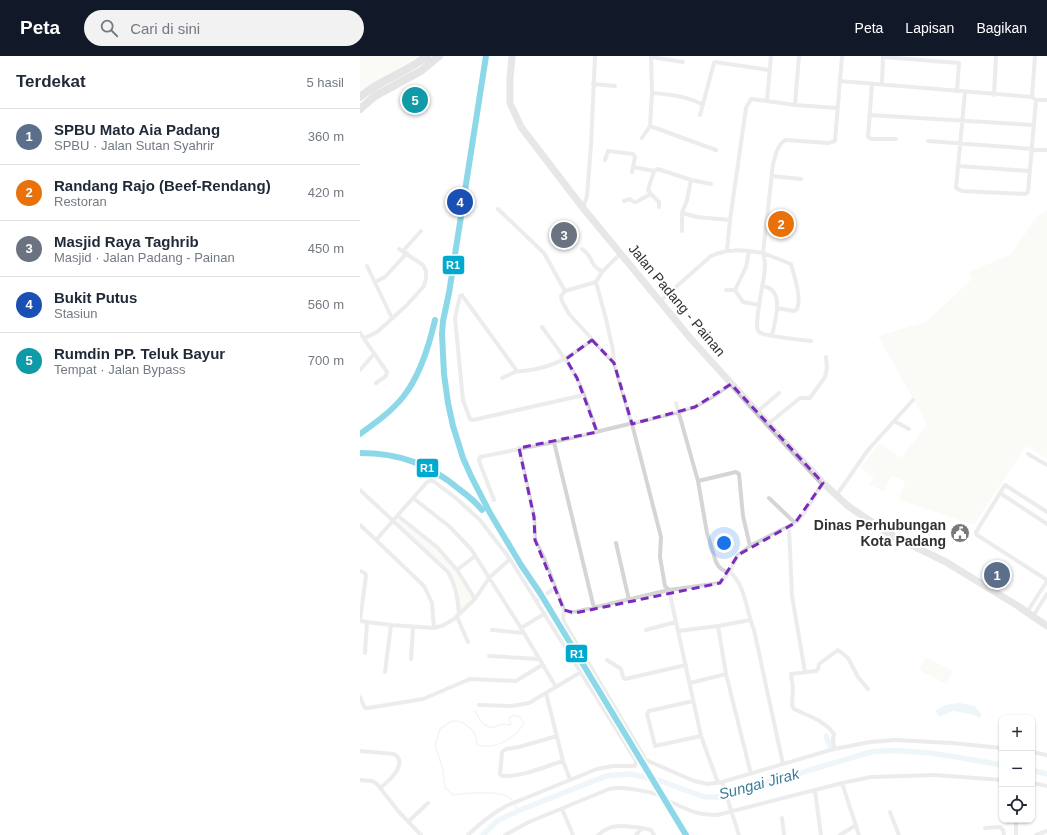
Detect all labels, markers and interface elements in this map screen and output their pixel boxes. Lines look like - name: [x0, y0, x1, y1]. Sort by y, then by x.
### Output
- search box: [84, 10, 364, 46]
- text: Peta: [20, 17, 60, 38]
- icon: search: [98, 17, 120, 39]
- text: Cari di sini: [130, 20, 200, 37]
- text: Peta: [855, 20, 883, 36]
- text: Lapisan: [905, 20, 954, 36]
- text: Bagikan: [976, 20, 1027, 36]
- text: Terdekat: [16, 72, 86, 91]
- text: 5 hasil: [306, 75, 344, 90]
- pin: 5: [402, 85, 428, 115]
- text: SPBU Mato Aia Padang: [54, 121, 220, 138]
- text: 1: [25, 129, 33, 144]
- text: 360 m: [308, 129, 344, 144]
- text: SPBU · Jalan Sutan Syahrir: [54, 138, 214, 153]
- text: Randang Rajo (Beef-Rendang): [54, 177, 271, 194]
- text: 2: [25, 185, 33, 200]
- text: 420 m: [308, 185, 344, 200]
- pin: 4: [447, 187, 473, 217]
- text: Restoran: [54, 194, 107, 209]
- pin: 2: [768, 209, 794, 239]
- pin: 3: [551, 220, 577, 250]
- text: Masjid Raya Taghrib: [54, 233, 199, 250]
- text: 3: [25, 241, 33, 256]
- text: 450 m: [308, 241, 344, 256]
- street label: Jalan Padang - Painan: [625, 241, 729, 359]
- text: Masjid · Jalan Padang - Painan: [54, 250, 235, 265]
- line badge: R1: [442, 255, 465, 275]
- text: R1: [446, 259, 460, 271]
- text: Bukit Putus: [54, 289, 137, 306]
- text: 4: [25, 297, 33, 312]
- text: 560 m: [308, 297, 344, 312]
- text: Stasiun: [54, 306, 97, 321]
- text: Rumdin PP. Teluk Bayur: [54, 345, 225, 362]
- text: 5: [25, 353, 33, 368]
- text: 700 m: [308, 353, 344, 368]
- text: Tempat · Jalan Bypass: [54, 362, 186, 377]
- line badge: R1: [416, 458, 439, 478]
- text: R1: [420, 462, 434, 474]
- place label: Dinas Perhubungan Kota Padang: [814, 517, 946, 549]
- public building icon: Dinas Perhubungan Kota Padang: [949, 522, 971, 544]
- your location: [714, 533, 734, 553]
- pin: 1: [984, 560, 1010, 590]
- line badge: R1: [565, 644, 588, 663]
- text: R1: [570, 648, 584, 660]
- map controls: [999, 715, 1035, 823]
- button: +: [999, 715, 1035, 751]
- button: −: [999, 751, 1035, 787]
- water label: Sungai Jirak: [717, 764, 802, 802]
- button: locate: [999, 787, 1035, 823]

